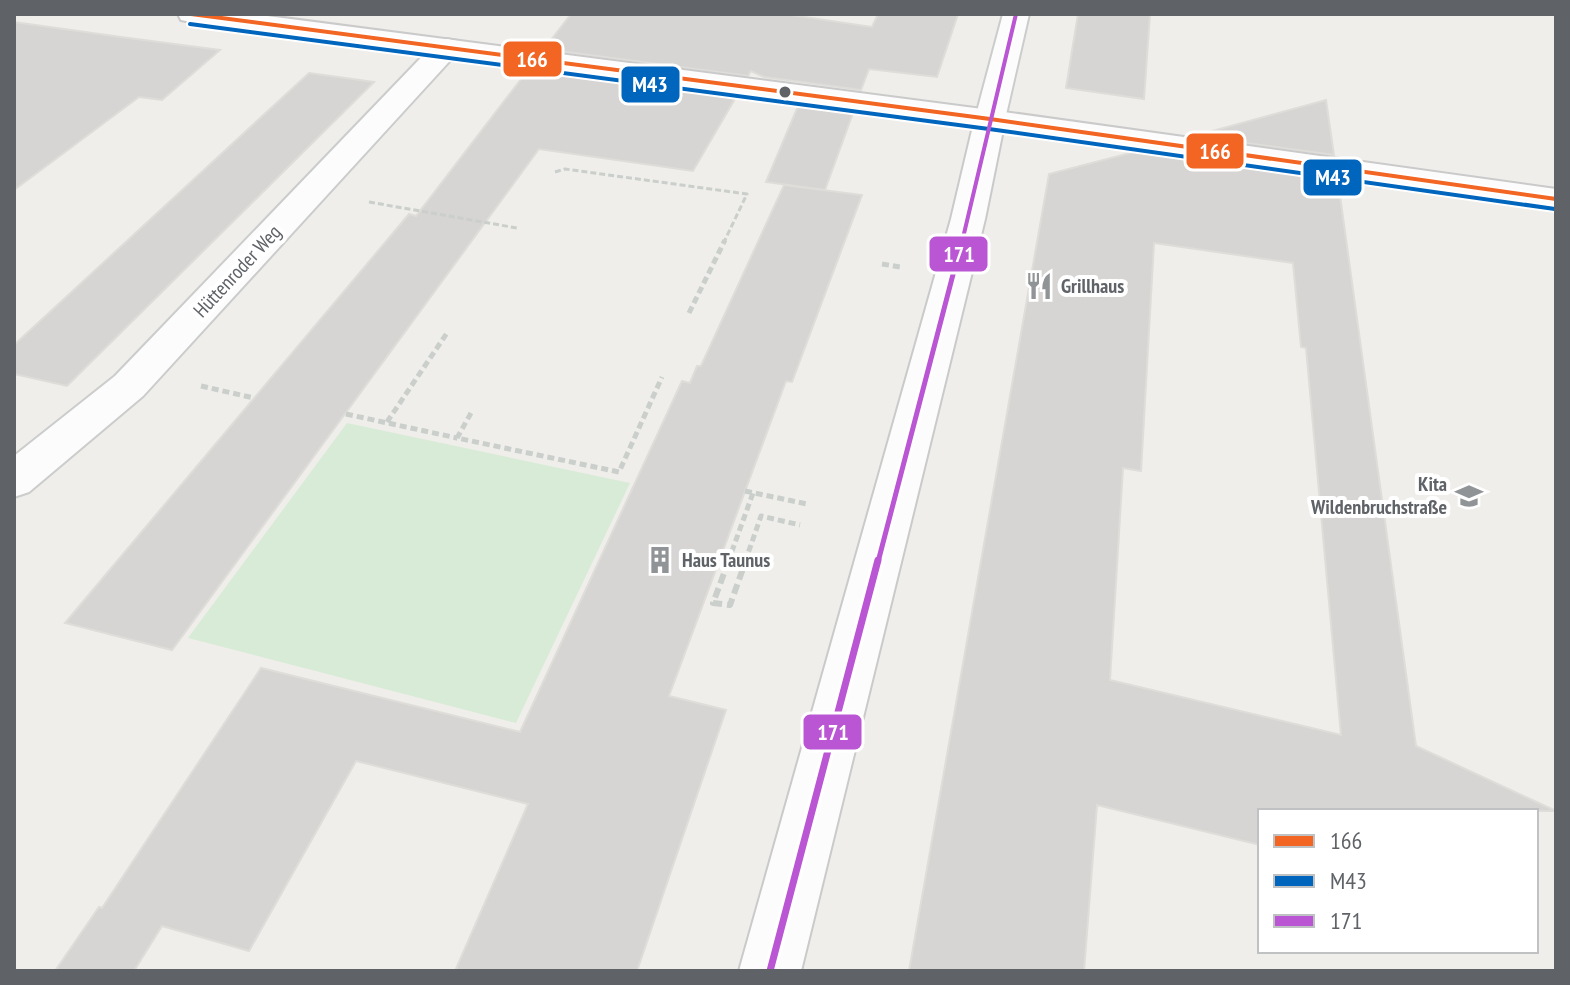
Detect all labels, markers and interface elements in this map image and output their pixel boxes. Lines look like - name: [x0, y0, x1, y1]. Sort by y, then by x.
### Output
- line badge: 166: [502, 40, 563, 78]
- text: 166: [516, 45, 548, 73]
- line badge: M43: [620, 65, 681, 104]
- text: M43: [632, 70, 668, 98]
- unlabelled marker: [777, 84, 793, 100]
- line badge: 166: [1185, 132, 1245, 170]
- text: 166: [1199, 137, 1231, 165]
- line badge: M43: [1302, 158, 1363, 197]
- text: M43: [1315, 163, 1351, 191]
- street label: Hüttenroder Weg: [188, 219, 286, 323]
- line badge: 171: [928, 235, 989, 273]
- text: 171: [943, 240, 975, 268]
- restaurant icon: Grillhaus: [1024, 271, 1054, 301]
- place label: Grillhaus: [1061, 273, 1124, 299]
- place label: Kita Wildenbruchstraße: [1310, 471, 1447, 520]
- school or university icon: Kita Wildenbruchstraße: [1454, 481, 1484, 511]
- building icon: Haus Taunus: [645, 545, 675, 575]
- place label: Haus Taunus: [682, 547, 770, 573]
- line badge: 171: [802, 713, 863, 751]
- text: 171: [817, 718, 849, 746]
- legend: [1258, 809, 1538, 953]
- text: 166: [1330, 825, 1362, 856]
- text: M43: [1330, 865, 1367, 896]
- text: 171: [1330, 905, 1362, 936]

